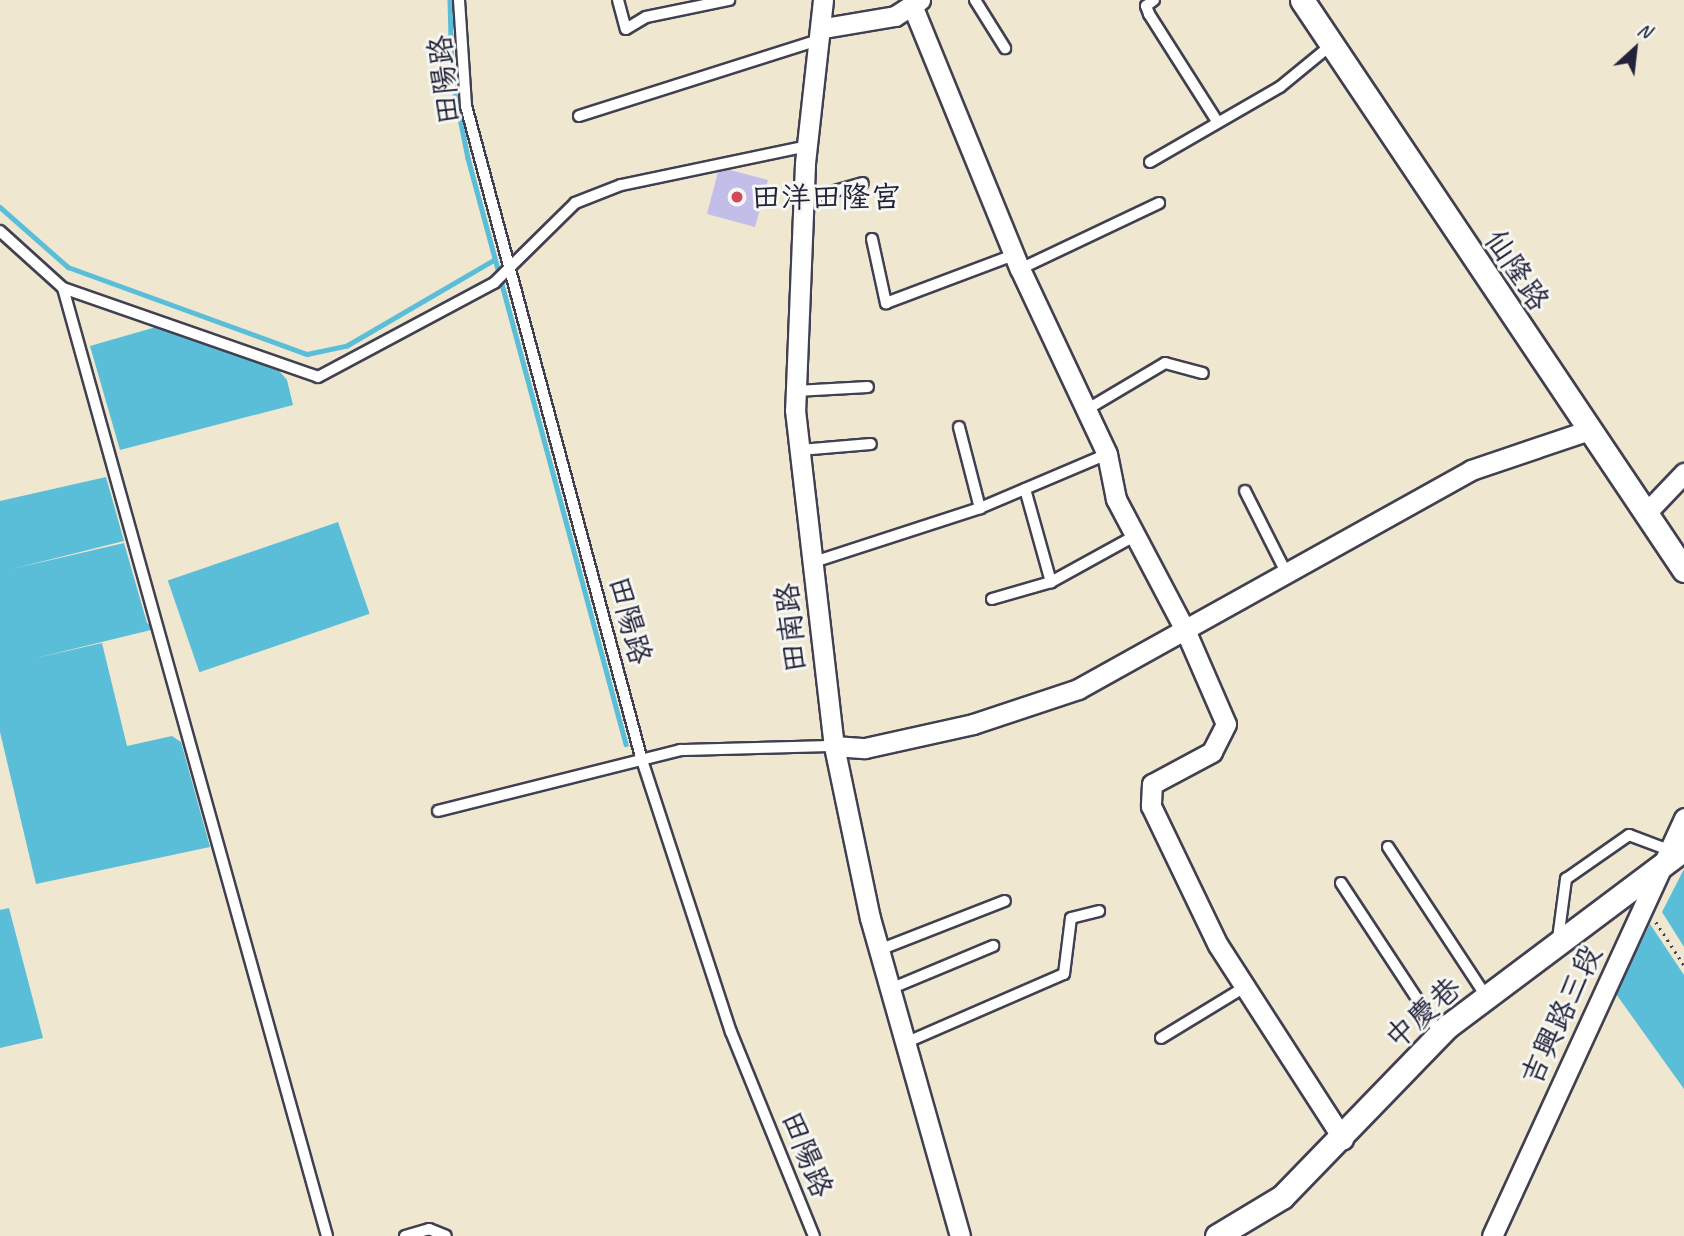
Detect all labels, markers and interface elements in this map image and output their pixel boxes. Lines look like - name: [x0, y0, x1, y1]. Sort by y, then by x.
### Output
- north arrow: [1600, 14, 1670, 84]
- text: N: [1634, 17, 1655, 44]
- street label: 田陽路: [421, 33, 467, 127]
- place label: 田洋田隆宮: [751, 179, 901, 215]
- marker: 田洋田隆宮: [729, 189, 745, 205]
- street label: 仙隆路: [1477, 223, 1557, 317]
- street label: 田陽路: [601, 572, 659, 668]
- street label: 田南路: [768, 581, 814, 675]
- street label: 吉興路三段: [1513, 939, 1609, 1091]
- street label: 中慶巷: [1378, 970, 1468, 1056]
- street label: 田陽路: [773, 1106, 841, 1202]

